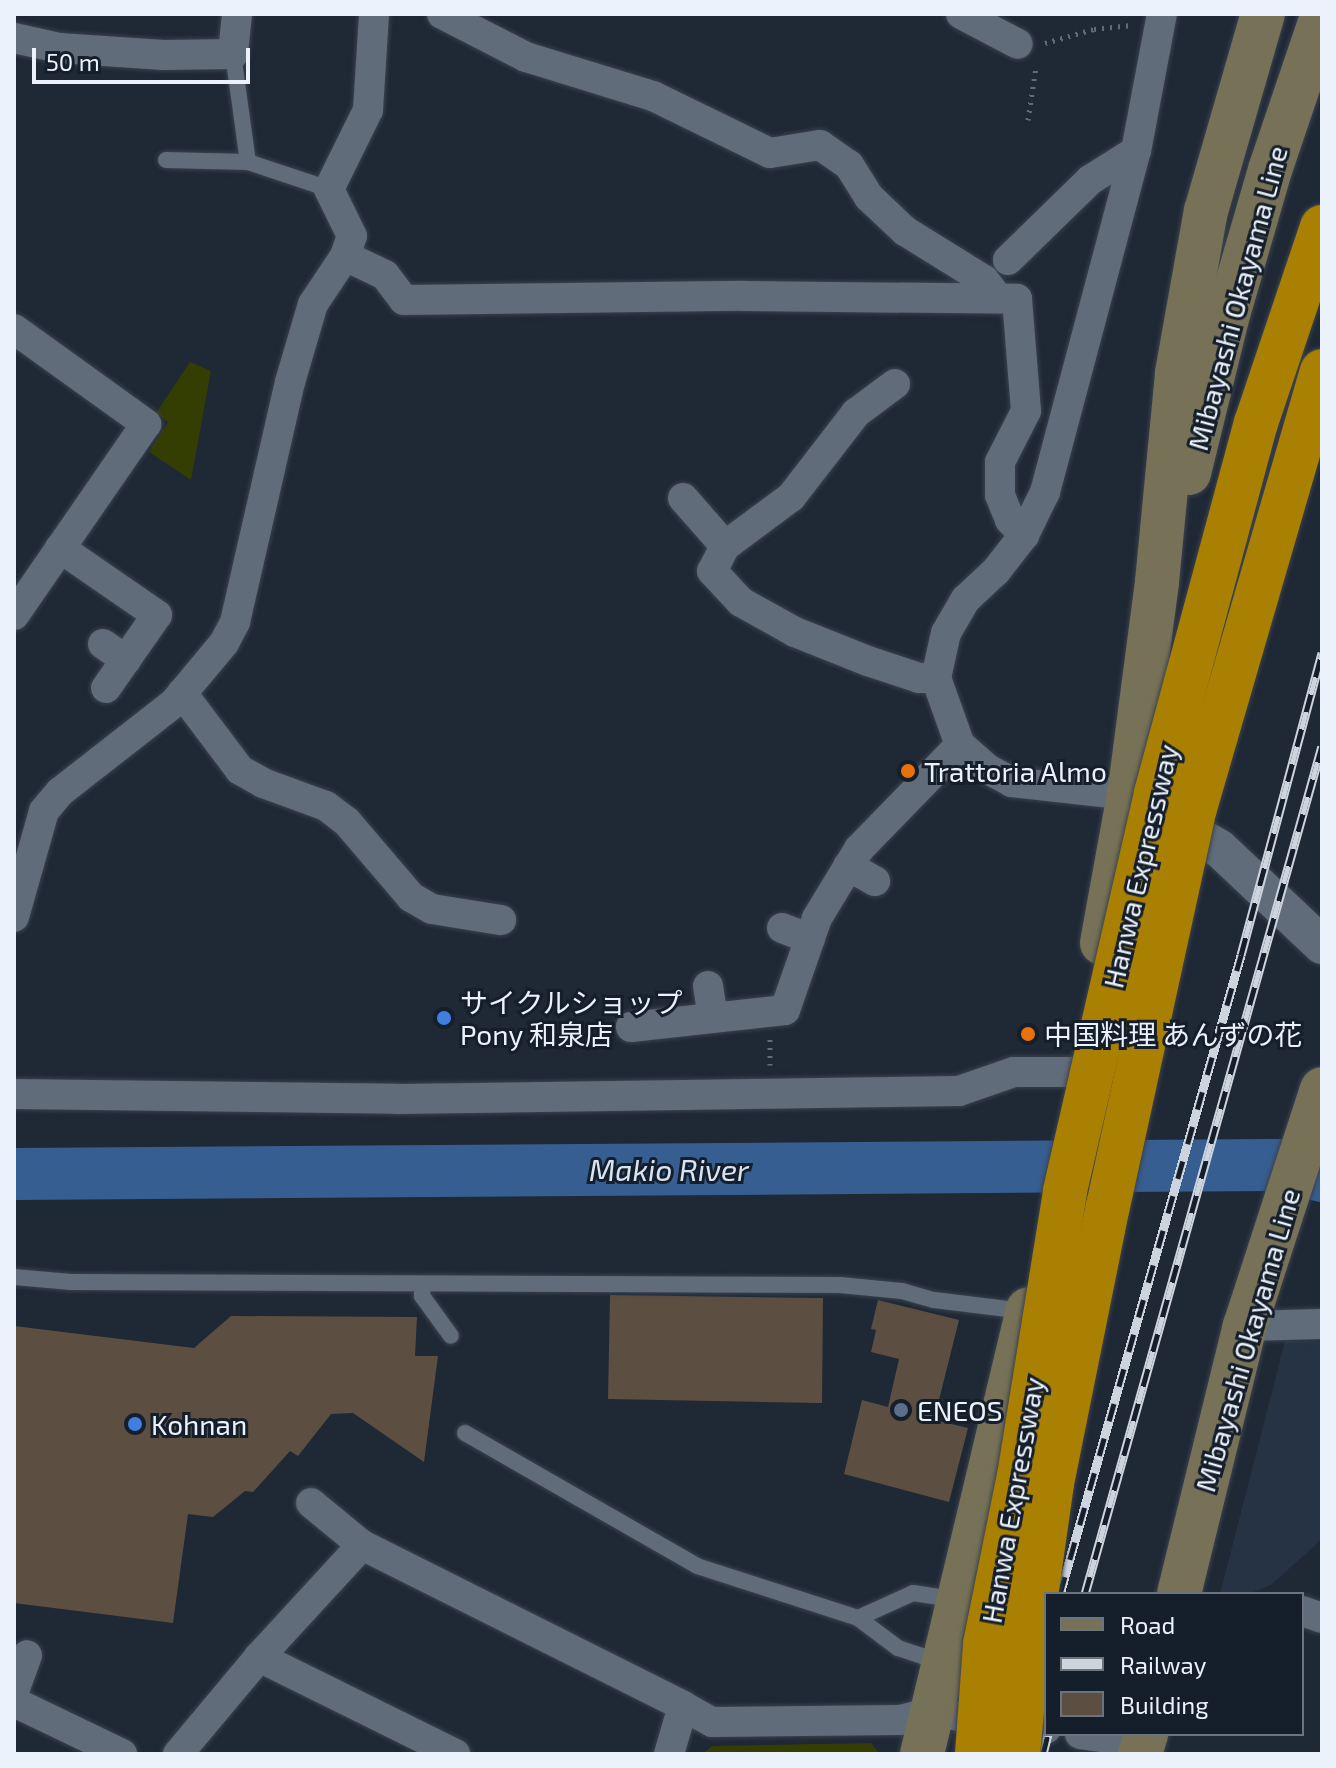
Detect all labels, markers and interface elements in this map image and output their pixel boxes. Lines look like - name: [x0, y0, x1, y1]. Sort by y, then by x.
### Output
- scale bar: [36, 32, 254, 82]
- text: 50 m: [46, 47, 100, 76]
- street label: Mibayashi Okayama Line: [1180, 142, 1294, 454]
- street label: Hanwa Expressway: [1096, 741, 1184, 991]
- place label: Trattoria Almo: [924, 754, 1107, 788]
- marker: Trattoria Almo: [899, 762, 917, 780]
- place label: サイクルショップ Pony 和泉店: [460, 985, 684, 1051]
- marker: サイクルショップ Pony 和泉店: [435, 1009, 453, 1027]
- place label: 中国料理 あんずの花: [1044, 1017, 1302, 1051]
- marker: 中国料理 あんずの花: [1019, 1025, 1037, 1043]
- water label: Makio River: [589, 1151, 749, 1187]
- street label: Mibayashi Okayama Line: [1188, 1185, 1306, 1495]
- street label: Hanwa Expressway: [974, 1374, 1050, 1626]
- place label: ENEOS: [917, 1393, 1002, 1427]
- marker: ENEOS: [892, 1401, 910, 1419]
- place label: Kohnan: [151, 1407, 247, 1441]
- marker: Kohnan: [126, 1415, 144, 1433]
- legend: [1044, 1592, 1304, 1736]
- text: Road: [1120, 1610, 1175, 1639]
- text: Railway: [1120, 1650, 1206, 1679]
- text: Building: [1120, 1690, 1209, 1719]

